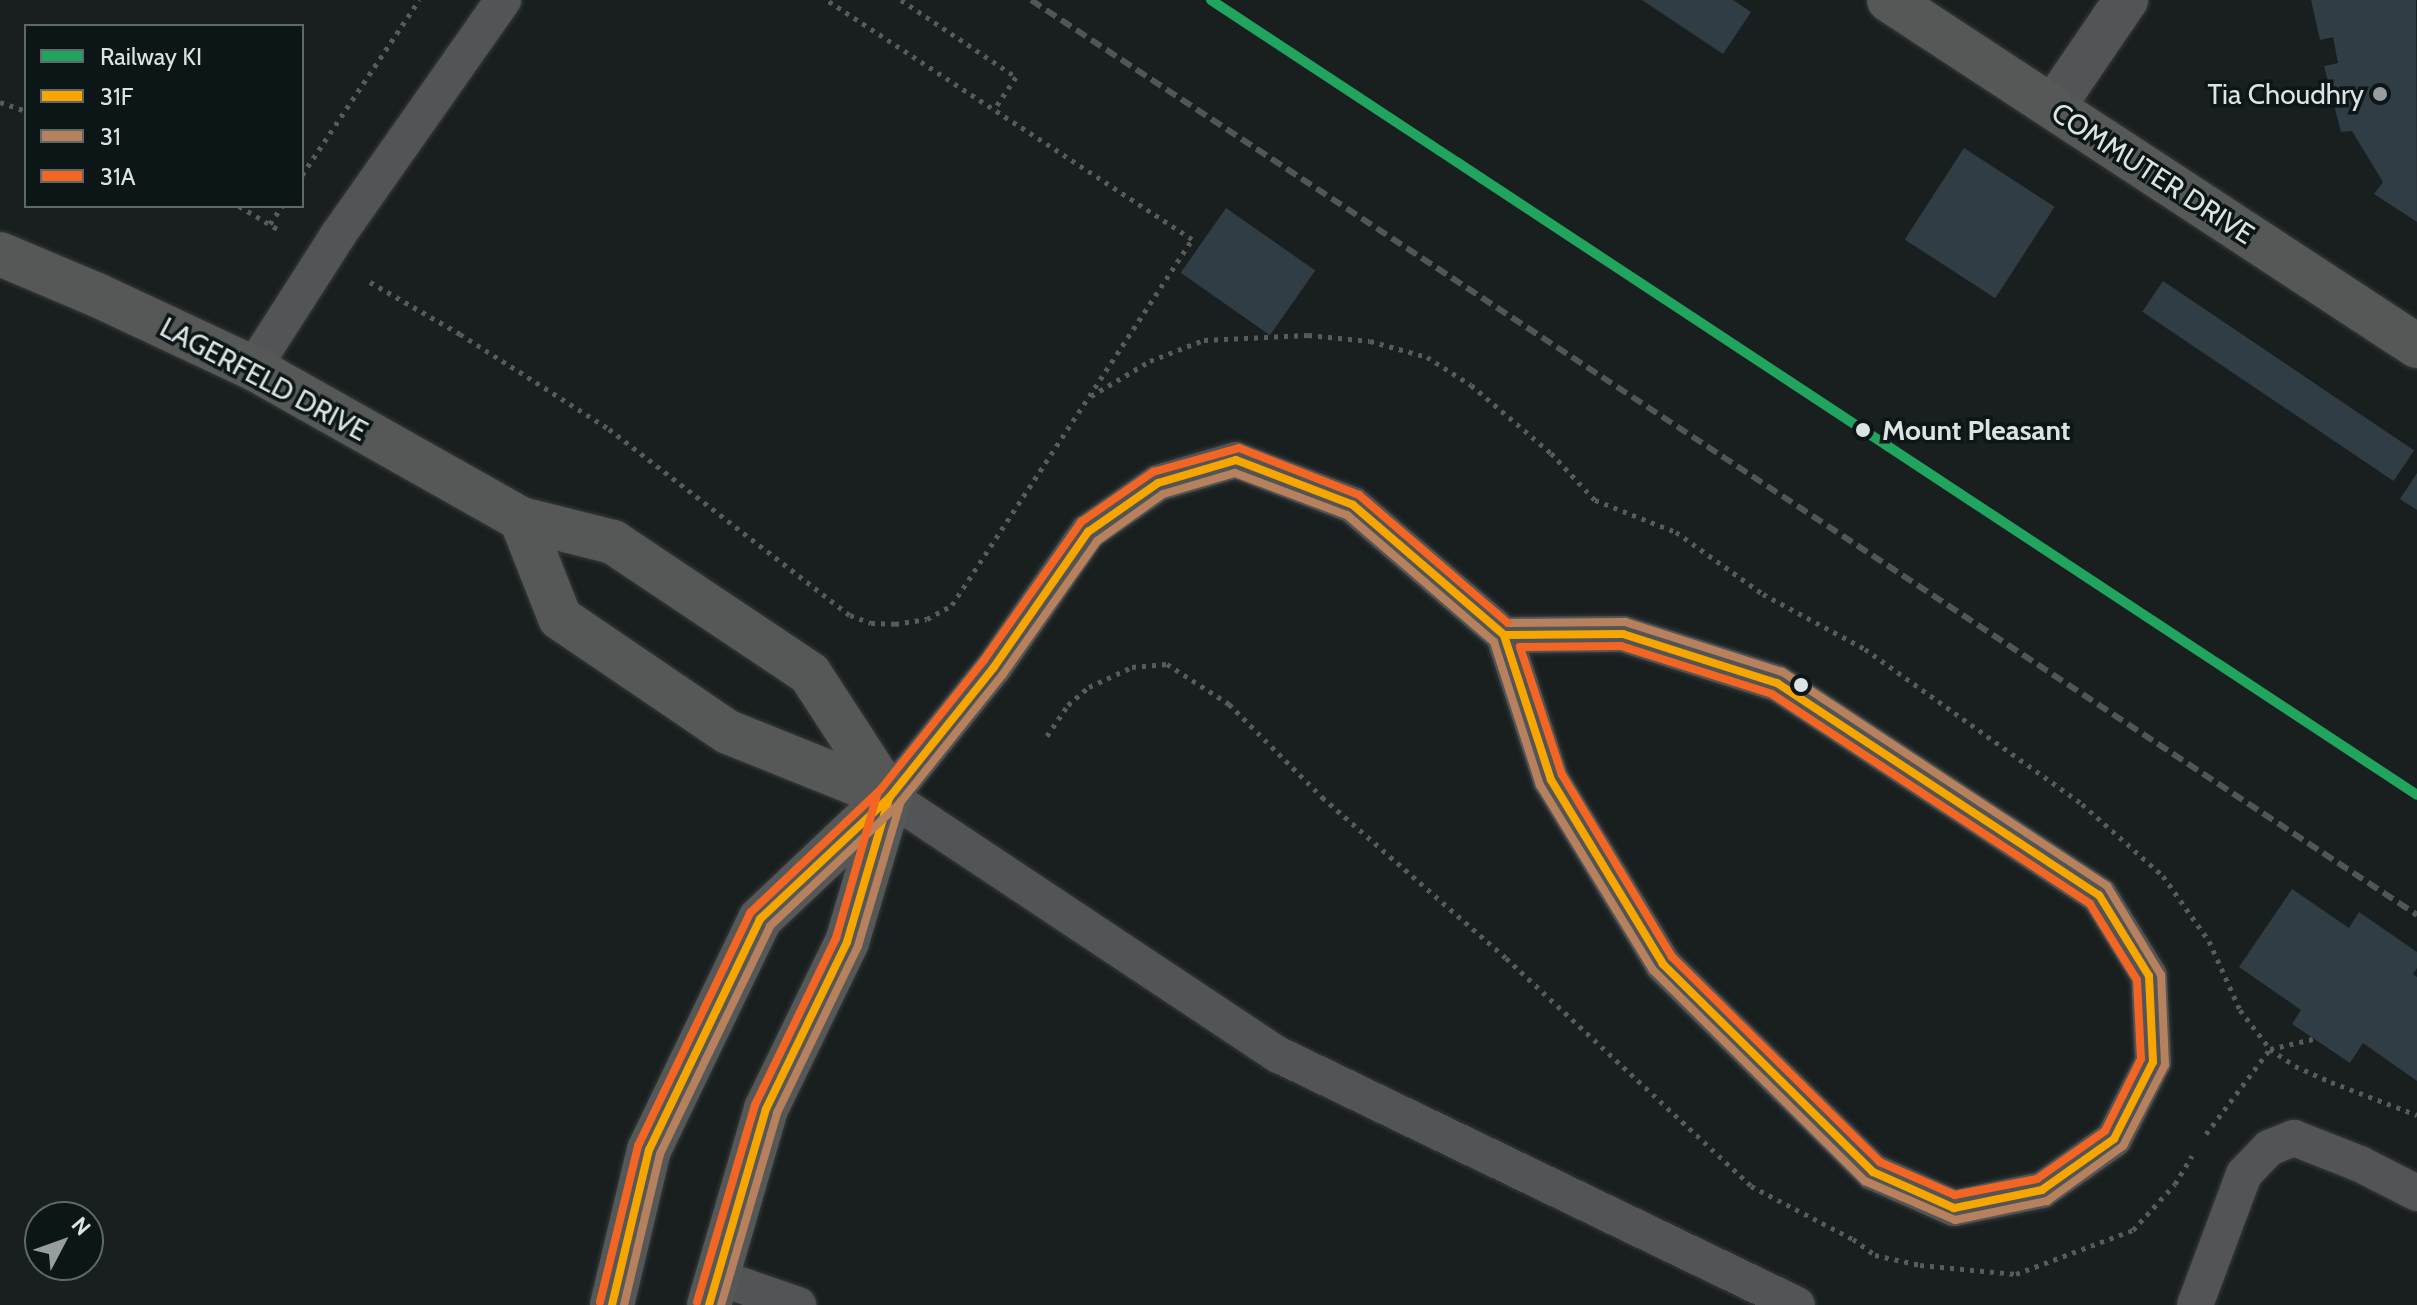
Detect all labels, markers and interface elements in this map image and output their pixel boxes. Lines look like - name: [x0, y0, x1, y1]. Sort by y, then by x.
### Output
- legend: [24, 24, 304, 208]
- text: Railway KI: [100, 42, 202, 71]
- place label: Tia Choudhry: [2207, 77, 2364, 111]
- text: 31F: [100, 82, 133, 111]
- marker: Tia Choudhry: [2371, 85, 2389, 103]
- street label: COMMUTER DRIVE: [2046, 95, 2260, 251]
- text: 31: [100, 122, 121, 151]
- text: 31A: [100, 162, 136, 191]
- street label: LAGERFELD DRIVE: [155, 310, 373, 448]
- place label: Mount Pleasant: [1882, 413, 2070, 447]
- marker: Mount Pleasant: [1851, 418, 1875, 442]
- unlabelled marker: [1793, 677, 1809, 693]
- north arrow: [24, 1201, 104, 1281]
- text: N: [66, 1212, 96, 1241]

